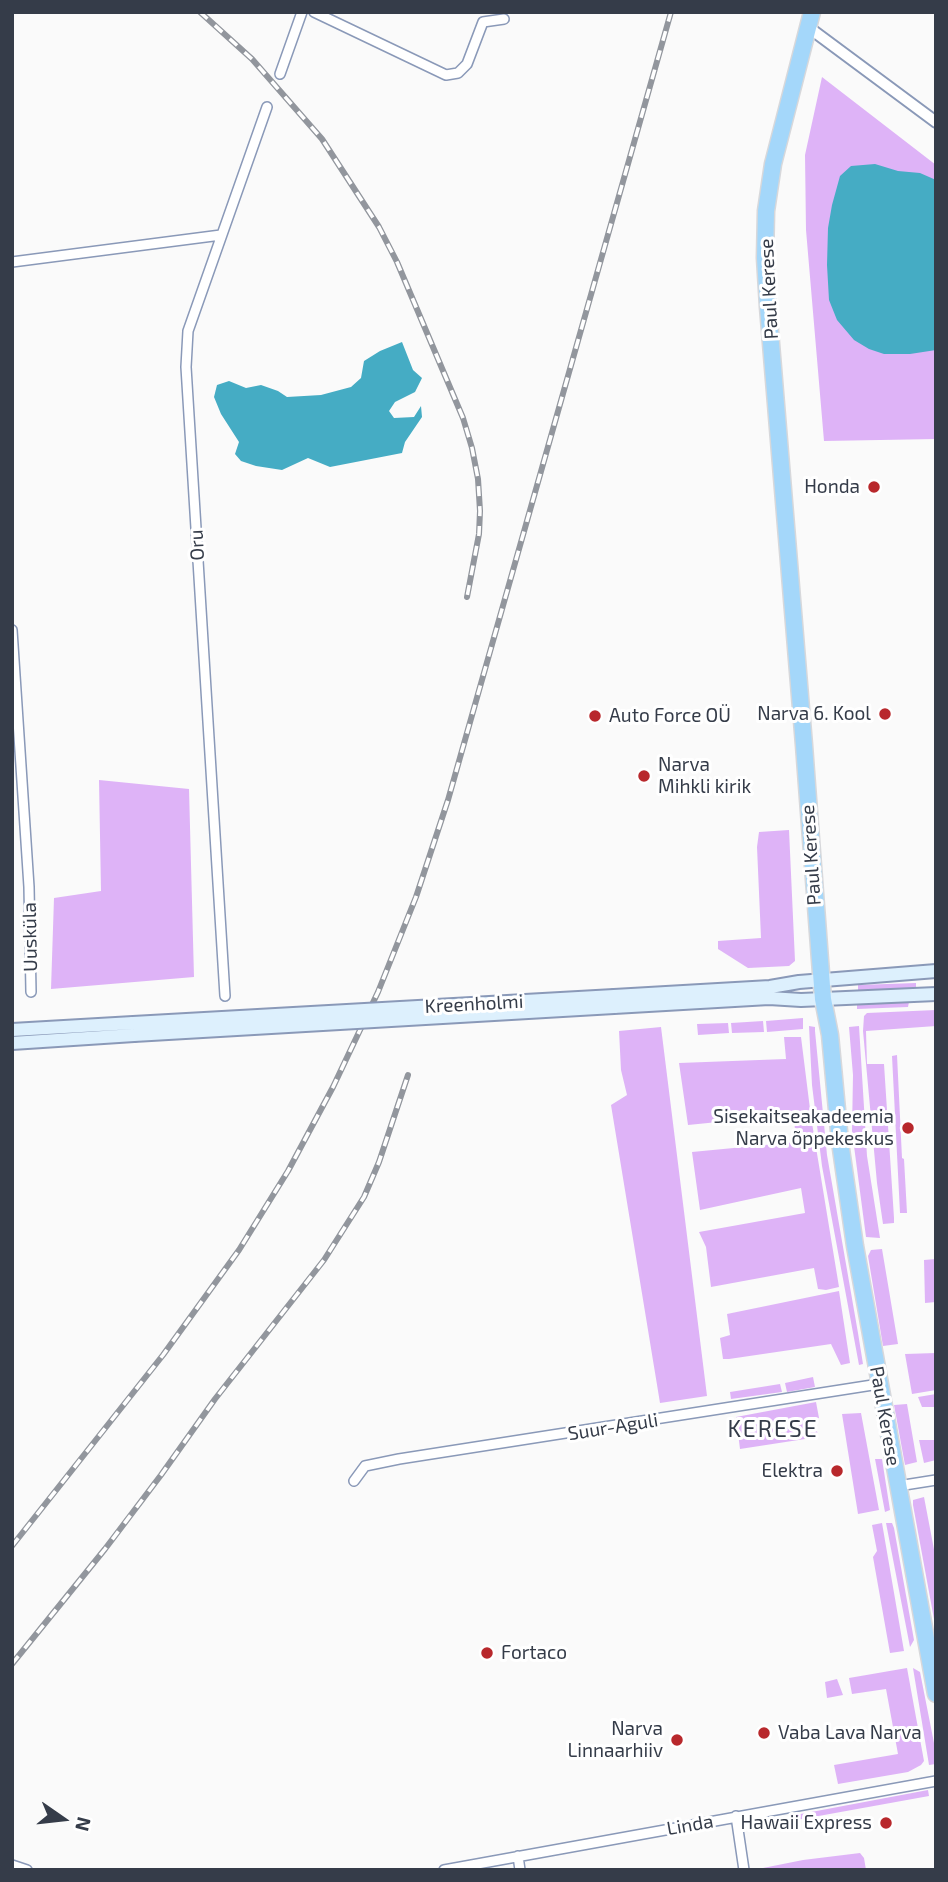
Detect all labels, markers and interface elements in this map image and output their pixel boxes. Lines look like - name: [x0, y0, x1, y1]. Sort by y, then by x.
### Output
- street label: Paul Kerese: [755, 238, 783, 340]
- place label: Honda: [804, 476, 860, 498]
- marker: Honda: [866, 479, 882, 495]
- street label: Oru: [185, 529, 209, 561]
- place label: Narva 6. Kool: [757, 703, 871, 725]
- place label: Auto Force OÜ: [609, 705, 731, 727]
- marker: Narva 6. Kool: [877, 706, 893, 722]
- marker: Auto Force OÜ: [587, 708, 603, 724]
- place label: Narva Mihkli kirik: [658, 754, 751, 798]
- marker: Narva Mihkli kirik: [636, 768, 652, 784]
- street label: Paul Kerese: [796, 804, 826, 906]
- street label: Uusküla: [18, 902, 42, 972]
- street label: Kreenholmi: [424, 990, 524, 1018]
- place label: Sisekaitseakadeemia Narva õppekeskus: [713, 1106, 894, 1150]
- marker: Sisekaitseakadeemia Narva õppekeskus: [900, 1120, 916, 1136]
- street label: Paul Kerese: [865, 1364, 905, 1468]
- street label: Suur-Aguli: [566, 1409, 660, 1445]
- district label: KERESE: [728, 1415, 818, 1443]
- place label: Elektra: [762, 1460, 823, 1482]
- marker: Elektra: [829, 1463, 845, 1479]
- place label: Fortaco: [501, 1642, 567, 1664]
- marker: Fortaco: [479, 1645, 495, 1661]
- place label: Narva Linnaarhiiv: [567, 1718, 663, 1762]
- place label: Vaba Lava Narva: [778, 1722, 922, 1744]
- marker: Vaba Lava Narva: [756, 1725, 772, 1741]
- marker: Narva Linnaarhiiv: [669, 1732, 685, 1748]
- north arrow: [28, 1784, 98, 1854]
- street label: Linda: [665, 1810, 715, 1840]
- place label: Hawaii Express: [741, 1812, 872, 1834]
- text: N: [71, 1815, 97, 1834]
- marker: Hawaii Express: [878, 1815, 894, 1831]

